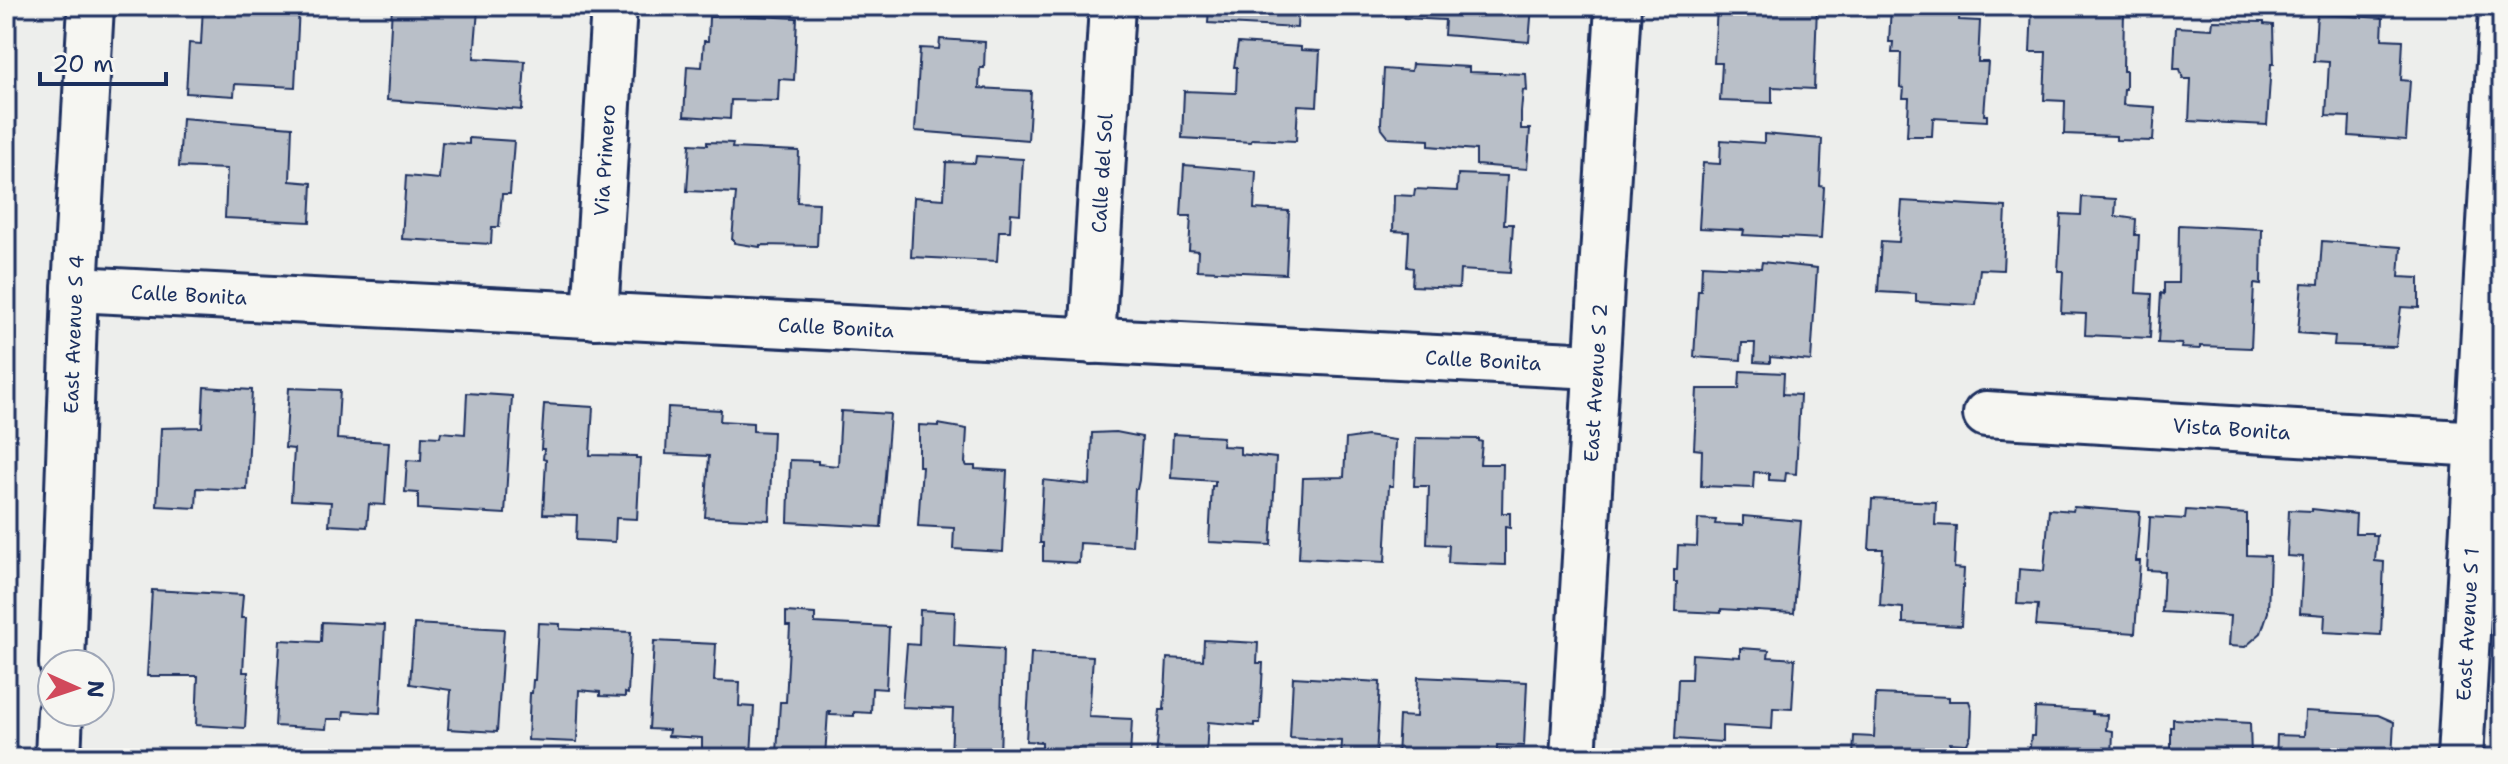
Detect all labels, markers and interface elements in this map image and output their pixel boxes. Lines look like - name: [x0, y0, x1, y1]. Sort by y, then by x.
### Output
- scale bar: [40, 36, 166, 86]
- text: 20 m: [52, 48, 114, 80]
- street label: Via Primero: [588, 103, 621, 217]
- street label: Calle del Sol: [1085, 113, 1119, 234]
- street label: East Avenue S 4: [58, 254, 90, 414]
- street label: Calle Bonita: [130, 279, 248, 311]
- street label: East Avenue S 2: [1578, 303, 1613, 463]
- street label: Calle Bonita: [777, 312, 895, 344]
- street label: Calle Bonita: [1424, 344, 1543, 376]
- street label: Vista Bonita: [2172, 412, 2292, 446]
- street label: East Avenue S 1: [2450, 547, 2485, 701]
- north arrow: [36, 648, 116, 728]
- text: N: [81, 680, 110, 698]

